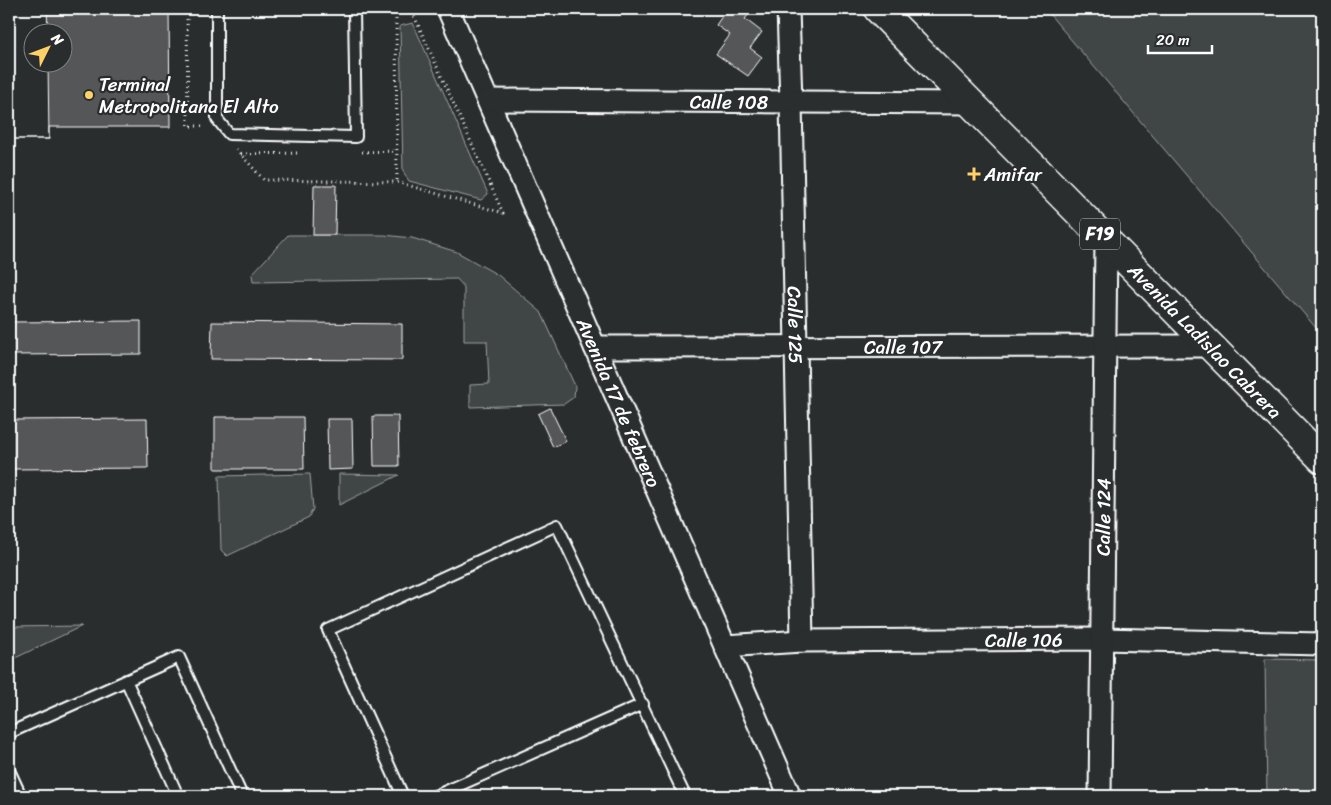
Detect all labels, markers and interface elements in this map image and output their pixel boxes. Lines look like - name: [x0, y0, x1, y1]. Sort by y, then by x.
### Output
- north arrow: [22, 22, 72, 72]
- scale bar: [1148, 22, 1212, 54]
- text: N: [44, 27, 70, 52]
- text: 20 m: [1156, 27, 1190, 53]
- place label: Terminal Metropolitana El Alto: [99, 68, 279, 123]
- street label: Calle 108: [690, 85, 769, 119]
- marker: Terminal Metropolitana El Alto: [83, 89, 95, 101]
- place label: Amifar: [983, 158, 1043, 191]
- marker: Amifar: [968, 168, 980, 180]
- road number: F19: [1080, 218, 1120, 250]
- street label: Avenida Ladislao Cabrera: [1119, 254, 1290, 427]
- street label: Calle 125: [778, 286, 812, 364]
- street label: Avenida 17 de febrero: [567, 312, 670, 493]
- street label: Calle 107: [864, 330, 943, 364]
- street label: Calle 124: [1087, 478, 1120, 556]
- street label: Calle 106: [985, 623, 1063, 657]

